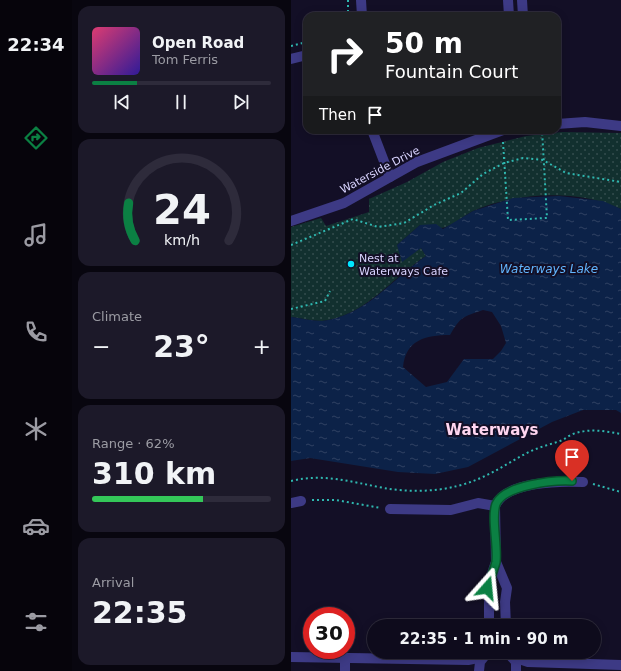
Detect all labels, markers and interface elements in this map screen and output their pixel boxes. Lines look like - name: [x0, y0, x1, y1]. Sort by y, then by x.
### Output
- text: 50 m: [385, 27, 463, 60]
- icon: right: [319, 28, 371, 80]
- text: 22:34: [7, 34, 65, 55]
- text: Open Road: [152, 34, 244, 52]
- text: Tom Ferris: [152, 52, 218, 67]
- text: Fountain Court: [385, 61, 518, 82]
- icon: previous: [111, 91, 133, 113]
- icon: pause: [170, 91, 192, 113]
- icon: next: [230, 91, 252, 113]
- icon: arrive: [364, 104, 386, 126]
- text: Then: [319, 106, 356, 124]
- icon: directions: [22, 124, 50, 152]
- street label: Waterside Drive: [338, 144, 422, 196]
- text: 24: [153, 184, 210, 233]
- icon: music: [22, 221, 50, 249]
- text: km/h: [163, 231, 200, 247]
- place label: Nest at Waterways Cafe: [359, 252, 448, 278]
- marker: Nest at Waterways Cafe: [346, 259, 356, 269]
- water label: Waterways Lake: [500, 262, 598, 276]
- text: Climate: [92, 309, 142, 324]
- icon: phone: [22, 318, 50, 346]
- text: 23°: [153, 329, 210, 364]
- text: −: [92, 334, 110, 359]
- text: +: [253, 334, 271, 359]
- icon: climate: [22, 415, 50, 443]
- district label: Waterways: [445, 421, 539, 439]
- text: Range · 62%: [92, 436, 175, 451]
- pin: [555, 440, 589, 481]
- icon: arrive: [561, 446, 583, 468]
- text: 310 km: [92, 456, 216, 491]
- icon: car: [22, 512, 50, 540]
- position arrow: [466, 567, 508, 609]
- text: Arrival: [92, 575, 134, 590]
- text: 22:35: [92, 595, 188, 630]
- speed limit sign: 30: [303, 607, 355, 659]
- icon: filters: [22, 608, 50, 636]
- text: 22:35 · 1 min · 90 m: [400, 630, 568, 648]

